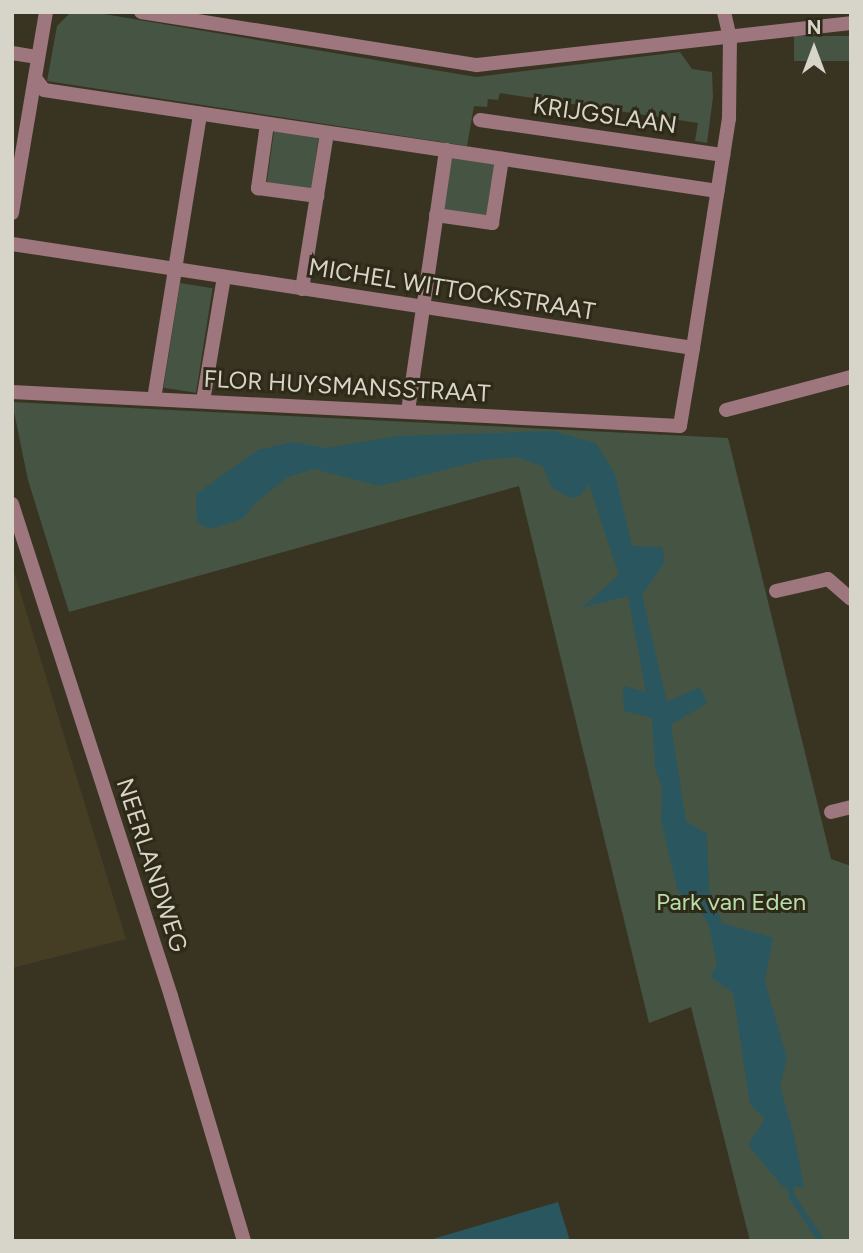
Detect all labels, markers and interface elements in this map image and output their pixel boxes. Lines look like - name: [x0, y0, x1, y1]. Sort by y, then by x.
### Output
- north arrow: [779, 14, 849, 84]
- text: N: [807, 16, 821, 39]
- street label: KRIJGSLAAN: [531, 91, 679, 139]
- street label: MICHEL WITTOCKSTRAAT: [307, 252, 597, 326]
- street label: FLOR HUYSMANSSTRAAT: [203, 364, 491, 408]
- street label: NEERLANDWEG: [110, 774, 194, 956]
- park label: Park van Eden: [656, 888, 806, 916]

